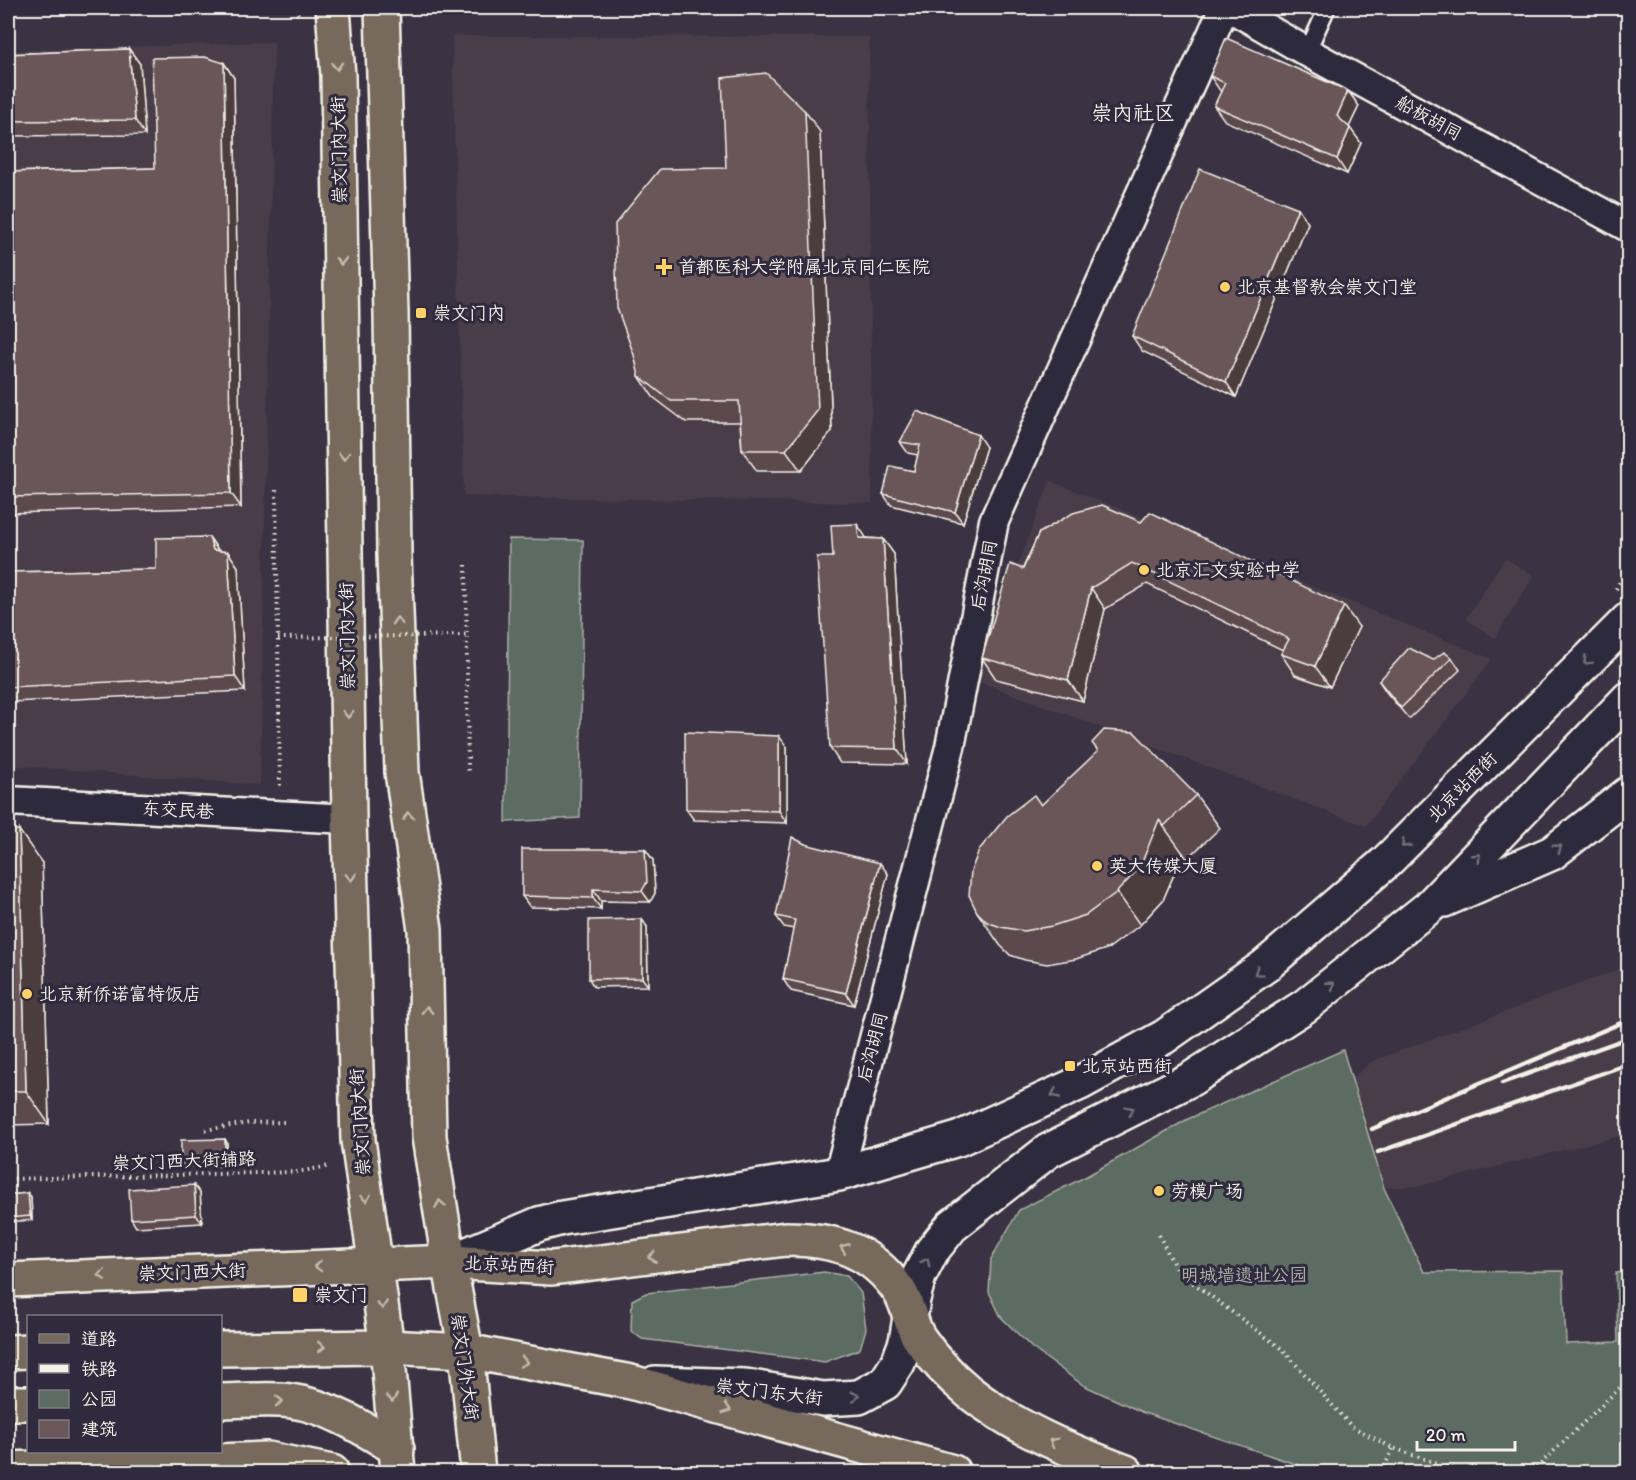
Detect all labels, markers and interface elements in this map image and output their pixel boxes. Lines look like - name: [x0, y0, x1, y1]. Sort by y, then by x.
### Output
- one-way arrow: [330, 61, 343, 70]
- street label: 船板胡同: [1392, 91, 1466, 145]
- street label: 崇文门内大街: [327, 96, 351, 204]
- district label: 崇内社区: [1091, 100, 1175, 125]
- one-way arrow: [335, 256, 347, 265]
- place label: 首都医科大学附属北京同仁医院: [678, 256, 930, 278]
- marker: 首都医科大学附属北京同仁医院: [655, 258, 673, 276]
- place label: 北京基督教会崇文门堂: [1237, 276, 1417, 298]
- marker: 北京基督教会崇文门堂: [1218, 280, 1232, 294]
- place label: 崇文门内: [433, 302, 505, 324]
- marker: 崇文门内: [414, 306, 428, 320]
- one-way arrow: [338, 451, 350, 460]
- street label: 后沟胡同: [966, 538, 1002, 612]
- place label: 北京汇文实验中学: [1156, 559, 1300, 581]
- marker: 北京汇文实验中学: [1137, 563, 1151, 577]
- street label: 崇文门内大街: [335, 582, 359, 690]
- one-way arrow: [390, 617, 403, 626]
- one-way arrow: [1584, 654, 1595, 665]
- one-way arrow: [342, 709, 354, 718]
- street label: 北京站西街: [1422, 747, 1502, 827]
- street label: 东交民巷: [141, 797, 215, 823]
- one-way arrow: [403, 811, 415, 820]
- one-way arrow: [1401, 836, 1412, 847]
- one-way arrow: [1551, 844, 1562, 855]
- one-way arrow: [1470, 853, 1481, 864]
- place label: 英大传媒大厦: [1109, 855, 1217, 877]
- marker: 英大传媒大厦: [1090, 859, 1104, 873]
- one-way arrow: [345, 873, 357, 882]
- one-way arrow: [1253, 964, 1264, 975]
- one-way arrow: [1324, 982, 1335, 993]
- place label: 北京新侨诺富特饭店: [39, 983, 201, 1005]
- marker: 北京新侨诺富特饭店: [20, 987, 34, 1001]
- one-way arrow: [421, 1005, 433, 1014]
- street label: 后沟胡同: [852, 1009, 892, 1085]
- place label: 北京站西街: [1082, 1055, 1172, 1077]
- marker: 北京站西街: [1063, 1059, 1077, 1073]
- street label: 崇文门内大街: [345, 1067, 375, 1177]
- one-way arrow: [1051, 1087, 1062, 1099]
- one-way arrow: [1123, 1106, 1134, 1117]
- street label: 崇文门西大街辅路: [112, 1147, 256, 1175]
- place label: 劳模广场: [1171, 1180, 1243, 1202]
- marker: 劳模广场: [1152, 1184, 1166, 1198]
- one-way arrow: [359, 1192, 372, 1202]
- one-way arrow: [434, 1199, 446, 1208]
- one-way arrow: [839, 1243, 850, 1255]
- one-way arrow: [647, 1250, 656, 1262]
- street label: 北京站西街: [463, 1252, 555, 1278]
- one-way arrow: [919, 1258, 930, 1269]
- street label: 崇文门西大街: [138, 1259, 246, 1285]
- one-way arrow: [313, 1260, 322, 1273]
- park label: 明城墙遗址公园: [1181, 1264, 1307, 1286]
- one-way arrow: [97, 1269, 106, 1282]
- place label: 崇文门: [314, 1284, 368, 1306]
- marker: 崇文门: [291, 1286, 309, 1304]
- one-way arrow: [375, 1301, 387, 1310]
- street label: 崇文门外大街: [447, 1312, 483, 1422]
- legend: [27, 1315, 222, 1453]
- text: 道路: [81, 1328, 117, 1350]
- one-way arrow: [316, 1341, 325, 1353]
- one-way arrow: [518, 1355, 528, 1368]
- text: 铁路: [81, 1358, 117, 1380]
- street label: 崇文门东大街: [714, 1375, 824, 1409]
- text: 公园: [81, 1388, 117, 1410]
- one-way arrow: [850, 1390, 860, 1403]
- one-way arrow: [385, 1394, 398, 1403]
- one-way arrow: [274, 1395, 283, 1407]
- one-way arrow: [721, 1402, 732, 1414]
- scale bar: [1417, 1414, 1514, 1452]
- text: 建筑: [81, 1418, 117, 1440]
- text: 20 m: [1426, 1424, 1466, 1446]
- one-way arrow: [1048, 1438, 1059, 1450]

